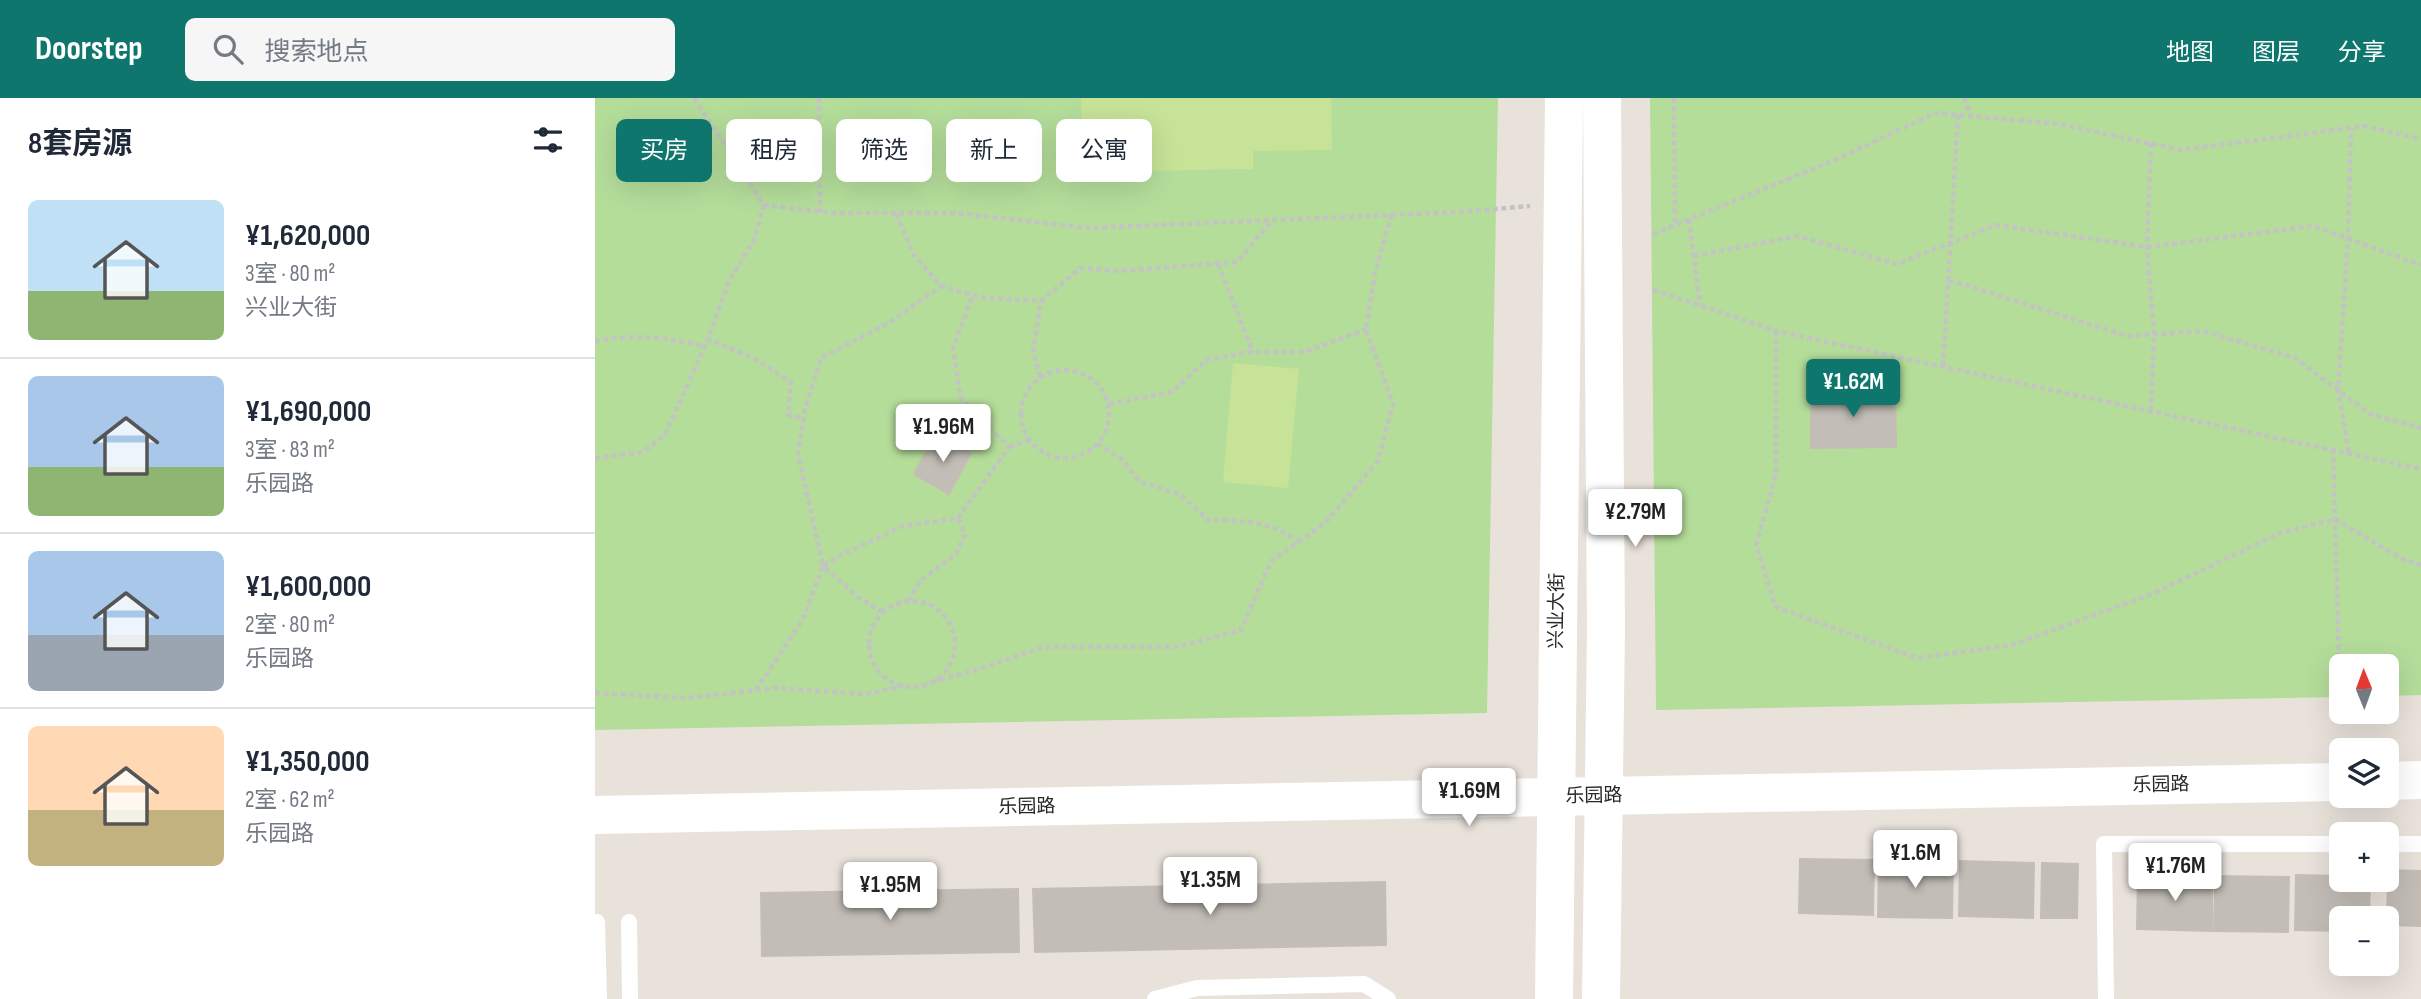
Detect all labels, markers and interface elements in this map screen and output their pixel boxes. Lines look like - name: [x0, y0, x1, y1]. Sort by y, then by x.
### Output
- search box: [185, 18, 675, 81]
- text: Doorstep: [35, 29, 143, 69]
- icon: search: [209, 30, 247, 68]
- text: 搜索地点: [265, 37, 369, 68]
- text: 地图: [2166, 38, 2214, 67]
- text: 图层: [2252, 38, 2300, 67]
- text: 分享: [2338, 38, 2386, 67]
- chip: 买房: [616, 119, 712, 182]
- chip: 租房: [726, 119, 822, 182]
- chip: 筛选: [836, 119, 932, 182]
- chip: 新上: [946, 119, 1042, 182]
- chip: 公寓: [1056, 119, 1152, 182]
- icon: filters: [529, 121, 567, 159]
- text: 8套房源: [28, 126, 132, 162]
- text: ¥1,620,000: [245, 218, 370, 254]
- icon: home: [84, 228, 168, 312]
- text: 3室 · 80 m²: [245, 260, 335, 288]
- text: 兴业大街: [245, 294, 337, 322]
- pin: ¥1.62M: [1796, 360, 1910, 419]
- text: ¥1.62M: [1822, 368, 1884, 396]
- text: ¥1,690,000: [245, 394, 371, 430]
- icon: home: [84, 404, 168, 488]
- pin: ¥1.96M: [886, 404, 1000, 464]
- text: ¥1.96M: [912, 413, 974, 441]
- text: 3室 · 83 m²: [245, 436, 335, 464]
- text: 乐园路: [245, 470, 314, 498]
- pin: ¥2.79M: [1578, 490, 1692, 549]
- text: ¥2.79M: [1604, 498, 1666, 526]
- text: ¥1,600,000: [245, 569, 371, 605]
- street label: 兴业大街: [1545, 573, 1569, 649]
- icon: home: [84, 579, 168, 663]
- text: 2室 · 80 m²: [245, 611, 335, 639]
- text: 乐园路: [245, 645, 314, 673]
- north arrow: [2329, 654, 2399, 724]
- map controls: [2329, 654, 2399, 976]
- button: layers: [2329, 738, 2399, 808]
- text: ¥1,350,000: [245, 744, 370, 780]
- icon: home: [84, 754, 168, 838]
- pin: ¥1.69M: [1412, 768, 1526, 828]
- street label: 乐园路: [2132, 773, 2190, 797]
- text: ¥1.69M: [1438, 777, 1500, 805]
- street label: 乐园路: [1565, 784, 1623, 808]
- text: 2室 · 62 m²: [245, 786, 335, 814]
- street label: 乐园路: [998, 795, 1056, 819]
- text: 乐园路: [245, 820, 314, 848]
- button: +: [2329, 822, 2399, 892]
- pin: ¥1.6M: [1866, 830, 1964, 890]
- text: ¥1.6M: [1889, 839, 1941, 867]
- pin: ¥1.76M: [2118, 844, 2232, 903]
- text: ¥1.76M: [2144, 852, 2206, 880]
- pin: ¥1.35M: [1153, 858, 1267, 917]
- pin: ¥1.95M: [833, 862, 947, 922]
- text: ¥1.35M: [1179, 866, 1241, 894]
- text: ¥1.95M: [859, 871, 921, 899]
- button: −: [2329, 906, 2399, 976]

